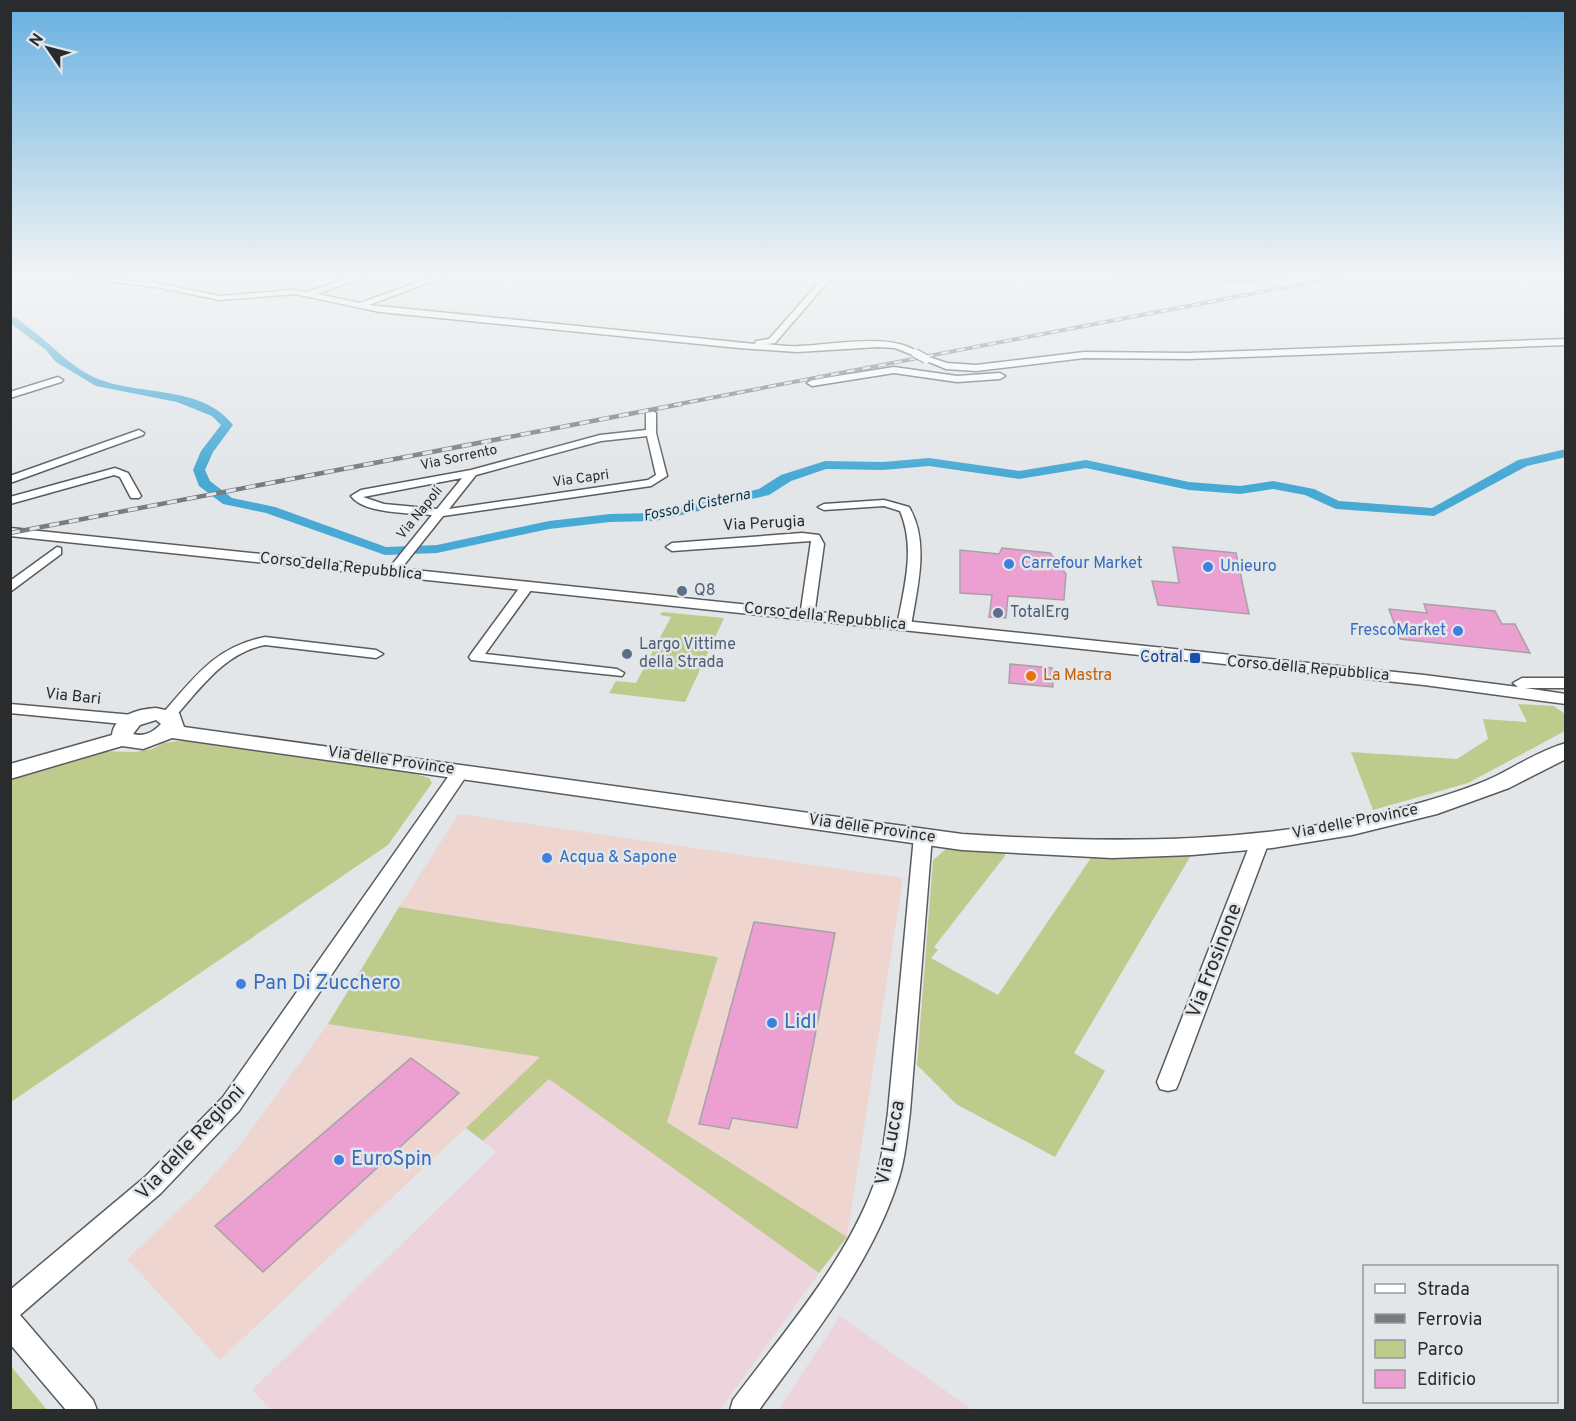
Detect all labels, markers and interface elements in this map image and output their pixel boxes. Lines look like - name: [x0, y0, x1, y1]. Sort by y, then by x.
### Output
- north arrow: [18, 18, 78, 78]
- text: N: [26, 30, 49, 51]
- street label: Via Sorrento: [419, 442, 499, 474]
- street label: Via Capri: [552, 467, 610, 491]
- street label: Via Napoli: [393, 483, 447, 543]
- water label: Fosso di Cisterna: [642, 485, 752, 527]
- street label: Via Perugia: [723, 512, 805, 536]
- street label: Corso della Repubblica: [259, 549, 423, 585]
- place label: Carrefour Market: [1021, 554, 1143, 574]
- marker: Carrefour Market: [1002, 557, 1016, 571]
- place label: Unieuro: [1220, 557, 1277, 577]
- marker: Unieuro: [1201, 560, 1215, 574]
- place label: Q8: [694, 581, 715, 601]
- marker: Q8: [675, 584, 689, 598]
- street label: Corso della Repubblica: [743, 599, 907, 635]
- place label: TotalErg: [1010, 603, 1070, 623]
- marker: TotalErg: [991, 606, 1005, 620]
- place label: FrescoMarket: [1350, 621, 1446, 641]
- marker: FrescoMarket: [1451, 624, 1465, 638]
- place label: Largo Vittime della Strada: [639, 635, 736, 673]
- marker: Largo Vittime della Strada: [620, 647, 634, 661]
- place label: Cotral: [1140, 648, 1183, 668]
- marker: Cotral: [1188, 651, 1202, 665]
- street label: Corso della Repubblica: [1226, 652, 1390, 686]
- place label: La Mastra: [1043, 666, 1112, 686]
- marker: La Mastra: [1024, 669, 1038, 683]
- street label: Via Bari: [44, 684, 102, 710]
- street label: Via delle Province: [326, 742, 456, 780]
- street label: Via delle Province: [1290, 800, 1420, 844]
- street label: Via delle Province: [807, 810, 937, 848]
- place label: Acqua & Sapone: [559, 848, 677, 868]
- marker: Acqua & Sapone: [540, 851, 554, 865]
- street label: Via Frosinone: [1181, 900, 1249, 1022]
- place label: Pan Di Zucchero: [253, 971, 401, 997]
- marker: Pan Di Zucchero: [234, 977, 248, 991]
- place label: Lidl: [784, 1010, 817, 1036]
- marker: Lidl: [765, 1016, 779, 1030]
- street label: Via delle Regioni: [131, 1080, 251, 1206]
- street label: Via Lucca: [870, 1098, 912, 1188]
- place label: EuroSpin: [351, 1147, 432, 1173]
- marker: EuroSpin: [332, 1153, 346, 1167]
- legend: [1363, 1265, 1558, 1403]
- text: Strada: [1417, 1279, 1470, 1302]
- text: Ferrovia: [1417, 1309, 1482, 1332]
- text: Parco: [1417, 1339, 1463, 1362]
- text: Edificio: [1417, 1369, 1476, 1392]

